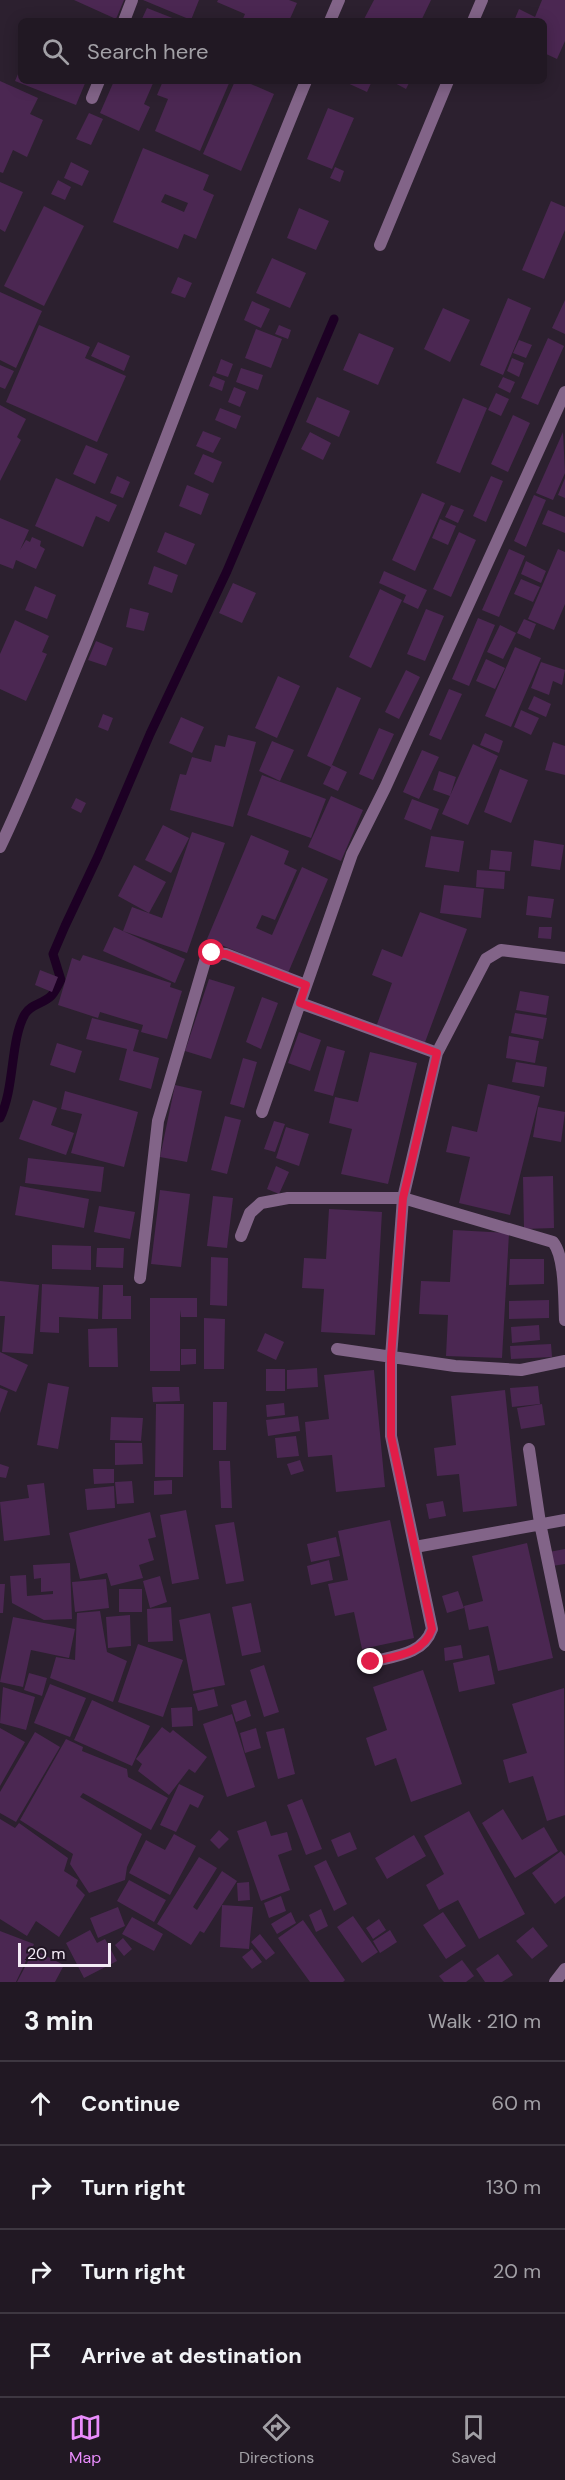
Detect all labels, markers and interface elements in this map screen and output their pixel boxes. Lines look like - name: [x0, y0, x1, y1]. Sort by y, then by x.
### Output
- search box: [18, 18, 547, 84]
- icon: search: [39, 35, 72, 68]
- text: Search here: [87, 37, 208, 66]
- route start: [198, 939, 224, 965]
- route end: [357, 1648, 383, 1674]
- scale bar: [18, 1940, 111, 1968]
- text: 20 m: [27, 1943, 66, 1964]
- text: 3 min: [24, 2004, 93, 2038]
- text: Walk · 210 m: [428, 2008, 541, 2034]
- icon: ahead: [24, 2087, 57, 2120]
- text: Continue: [81, 2089, 180, 2118]
- text: 60 m: [492, 2090, 541, 2116]
- icon: right: [24, 2171, 57, 2204]
- text: Turn right: [81, 2173, 186, 2202]
- text: 130 m: [486, 2174, 541, 2200]
- icon: right: [24, 2255, 57, 2288]
- text: Turn right: [81, 2257, 186, 2286]
- text: 20 m: [493, 2258, 541, 2284]
- icon: arrive: [24, 2339, 57, 2372]
- text: Arrive at destination: [81, 2341, 302, 2370]
- tab: Map: [69, 2411, 102, 2468]
- tab: Directions: [239, 2411, 314, 2468]
- tab: Saved: [452, 2411, 496, 2468]

